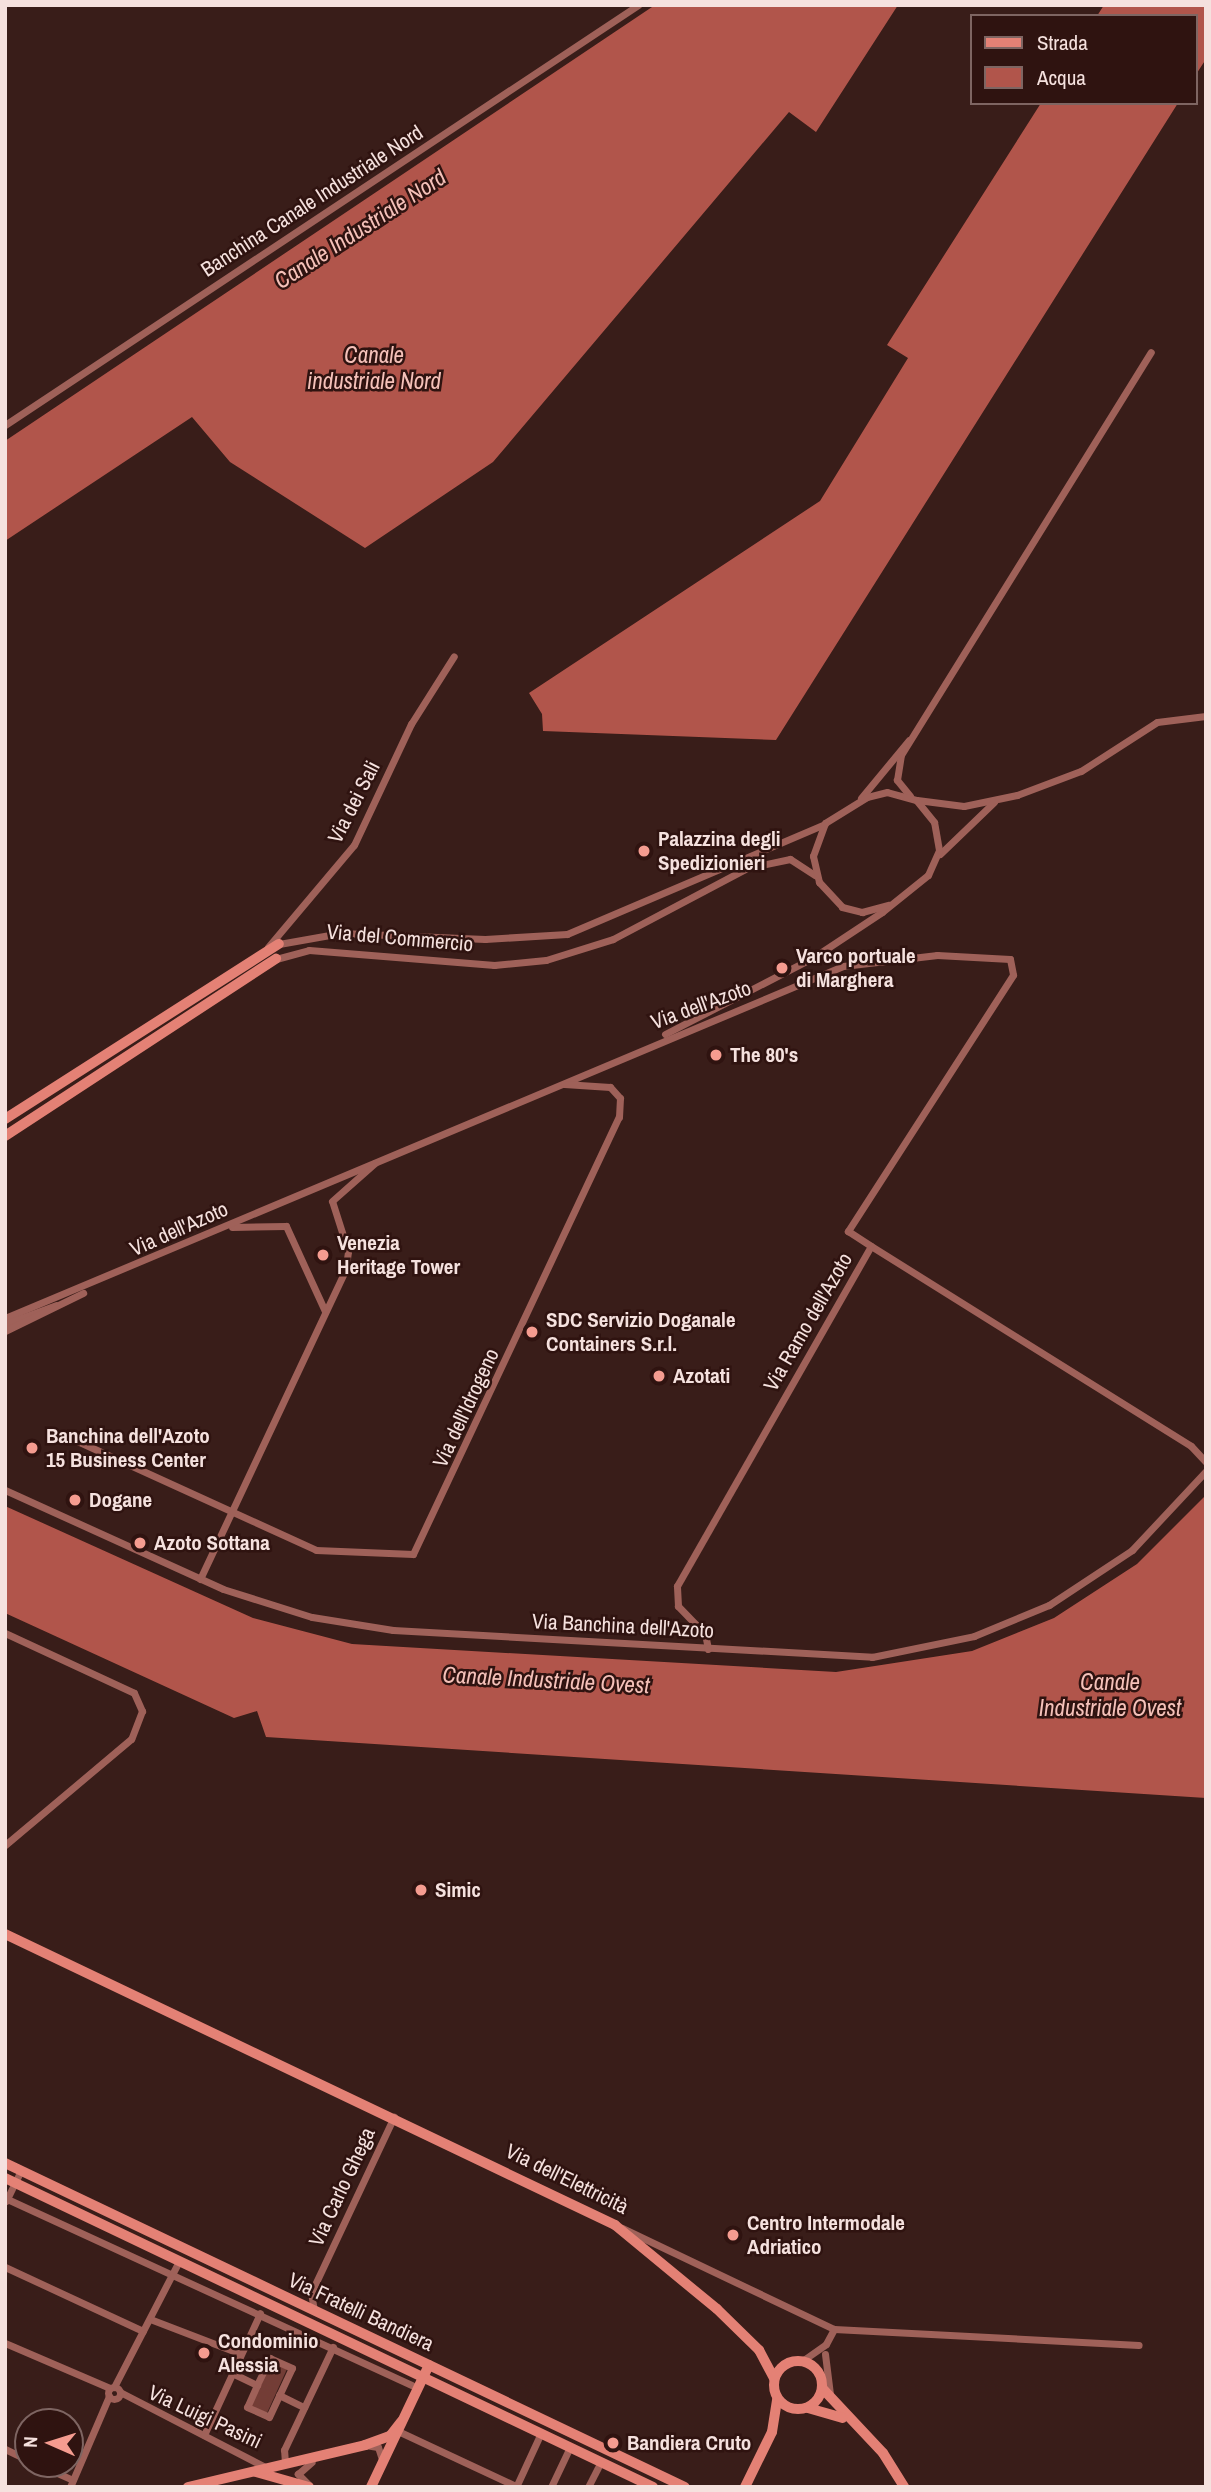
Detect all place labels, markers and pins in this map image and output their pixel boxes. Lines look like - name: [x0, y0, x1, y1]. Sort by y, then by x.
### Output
- place label: Palazzina degli Spedizionieri: [658, 826, 781, 876]
- marker: Palazzina degli Spedizionieri: [636, 843, 652, 859]
- place label: Varco portuale di Marghera: [796, 943, 916, 993]
- marker: Varco portuale di Marghera: [774, 960, 790, 976]
- place label: The 80's: [730, 1042, 798, 1068]
- marker: The 80's: [708, 1047, 724, 1063]
- place label: Venezia Heritage Tower: [337, 1230, 460, 1280]
- marker: Venezia Heritage Tower: [315, 1247, 331, 1263]
- place label: SDC Servizio Doganale Containers S.r.l.: [546, 1307, 735, 1357]
- marker: SDC Servizio Doganale Containers S.r.l.: [524, 1324, 540, 1340]
- place label: Azotati: [673, 1363, 730, 1389]
- marker: Azotati: [651, 1368, 667, 1384]
- place label: Banchina dell'Azoto 15 Business Center: [46, 1423, 210, 1473]
- marker: Banchina dell'Azoto 15 Business Center: [24, 1440, 40, 1456]
- place label: Dogane: [89, 1487, 152, 1513]
- marker: Dogane: [67, 1492, 83, 1508]
- place label: Azoto Sottana: [154, 1530, 270, 1556]
- marker: Azoto Sottana: [132, 1535, 148, 1551]
- place label: Simic: [435, 1877, 481, 1903]
- marker: Simic: [413, 1882, 429, 1898]
- place label: Centro Intermodale Adriatico: [747, 2210, 905, 2260]
- marker: Centro Intermodale Adriatico: [725, 2227, 741, 2243]
- place label: Condominio Alessia: [218, 2328, 318, 2378]
- marker: Condominio Alessia: [196, 2345, 212, 2361]
- place label: Bandiera Cruto: [627, 2430, 751, 2456]
- marker: Bandiera Cruto: [605, 2435, 621, 2451]

